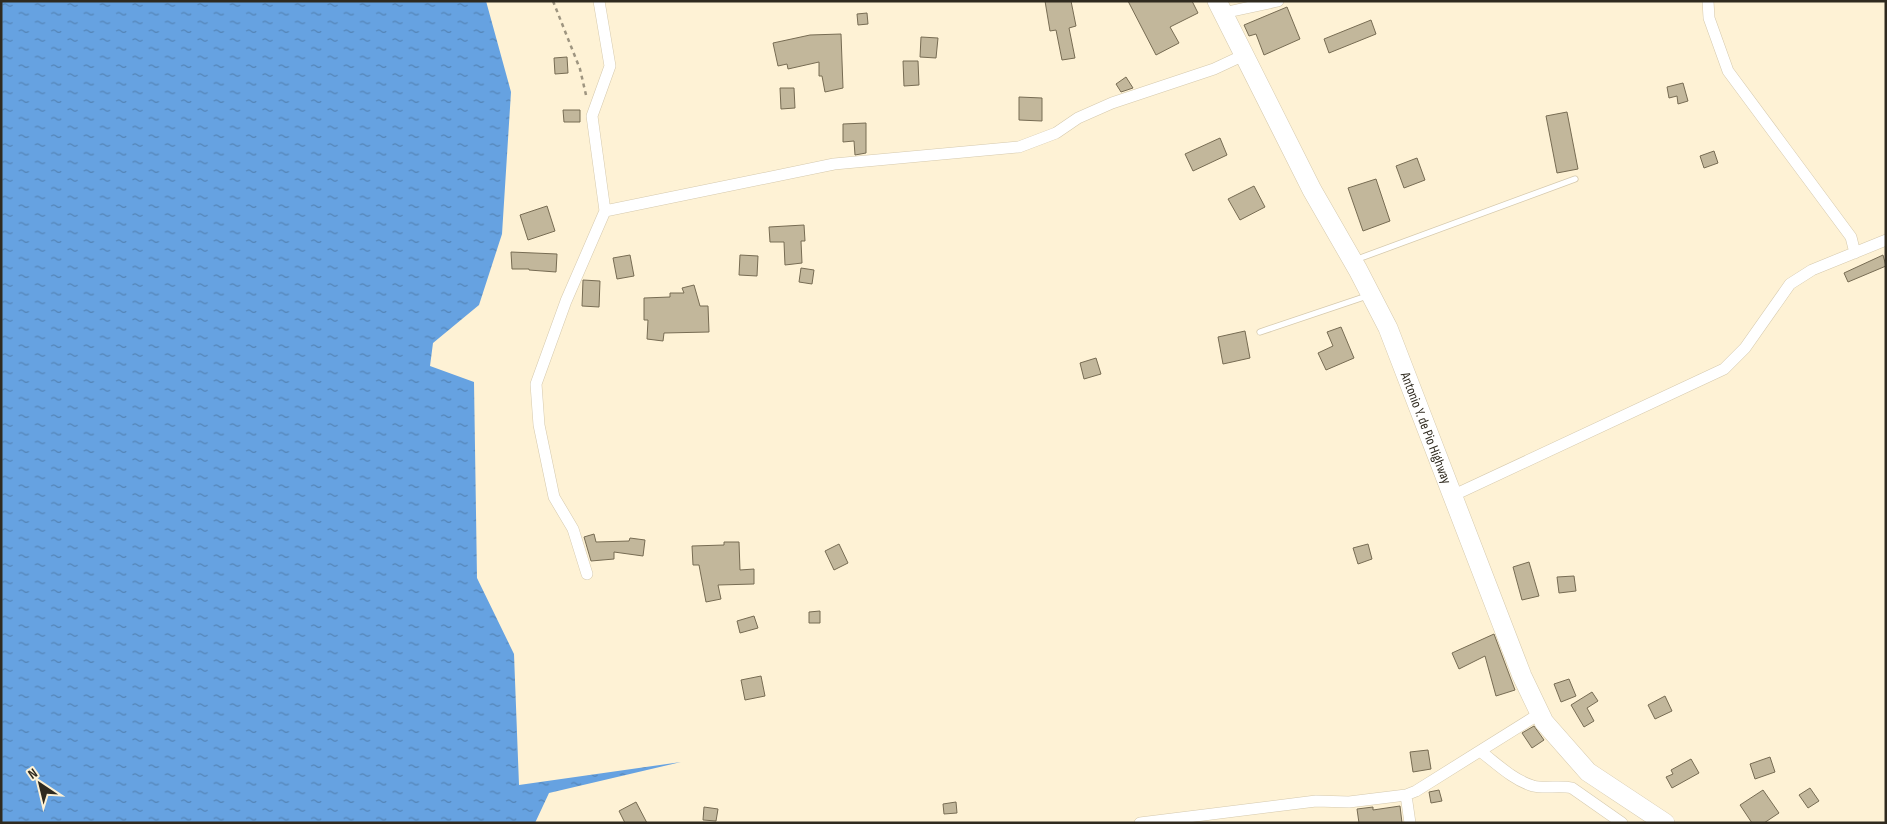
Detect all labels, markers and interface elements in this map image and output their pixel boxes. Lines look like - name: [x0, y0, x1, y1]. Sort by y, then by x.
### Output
- street label: Antonio Y. de Pio Highway: [1396, 369, 1455, 487]
- north arrow: [15, 759, 65, 809]
- text: N: [25, 765, 41, 783]

